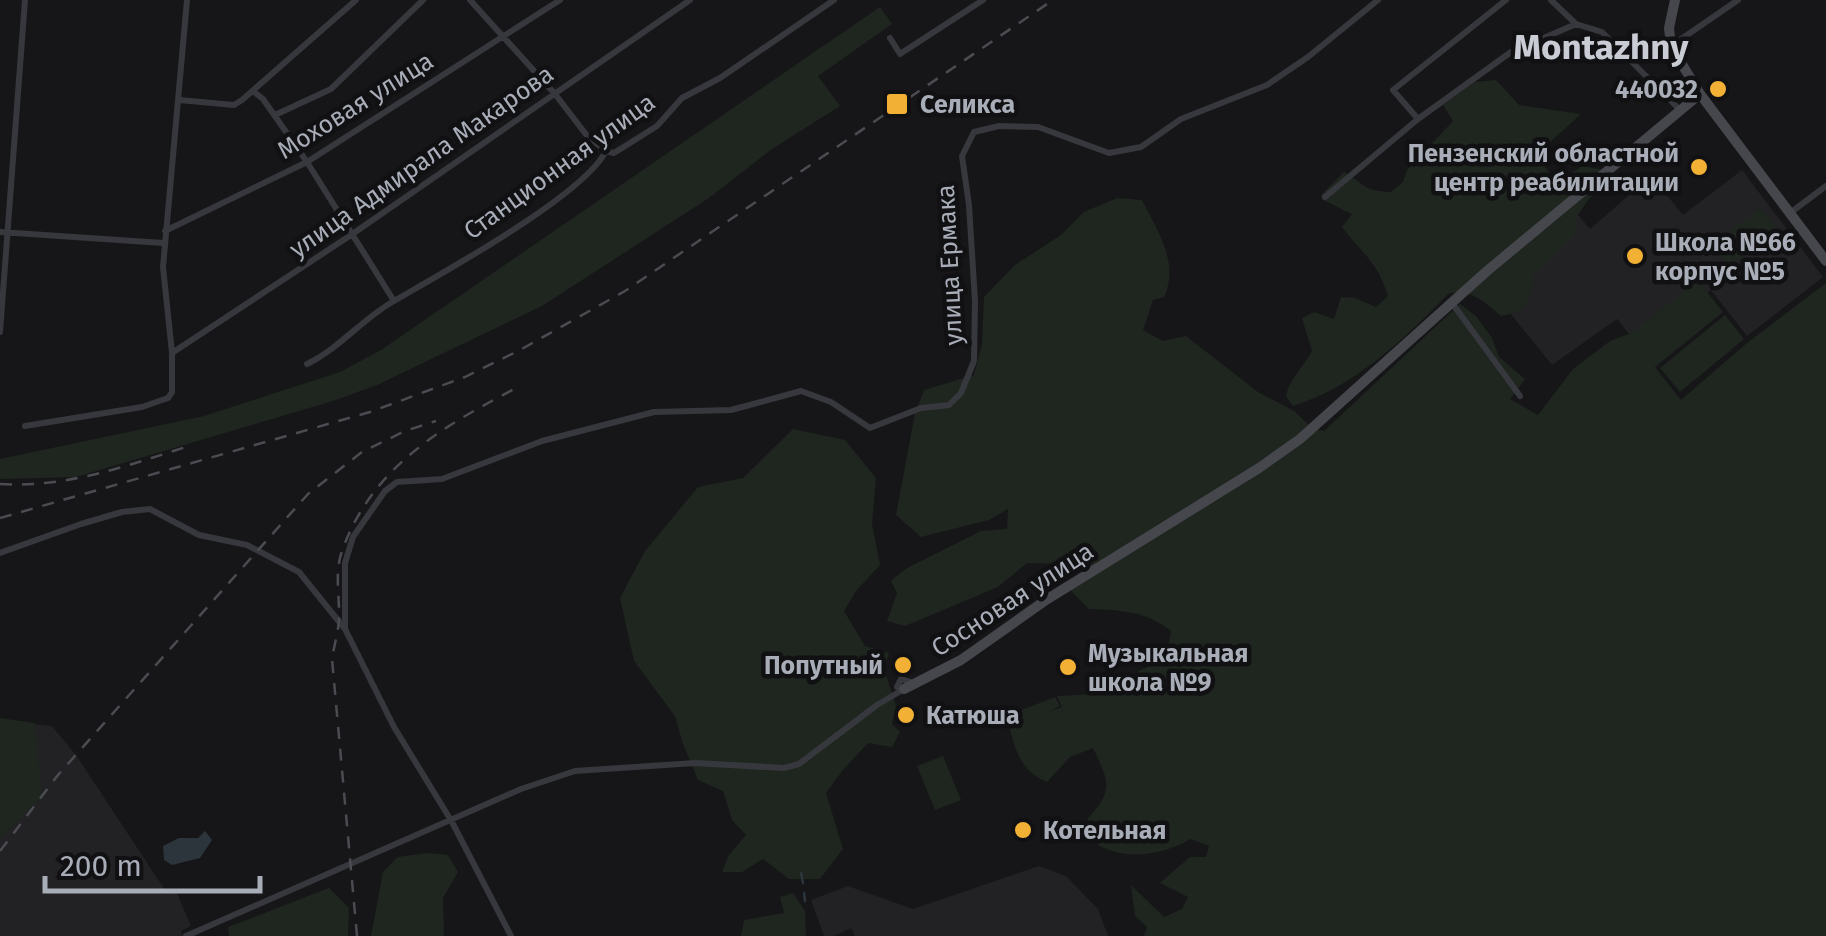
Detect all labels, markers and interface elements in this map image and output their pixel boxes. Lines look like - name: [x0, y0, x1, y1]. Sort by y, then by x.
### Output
- district label: Montazhny: [1514, 26, 1689, 68]
- street label: Моховая улица: [272, 46, 439, 166]
- street label: улица Адмирала Макарова: [284, 59, 559, 265]
- place label: 440032: [1615, 75, 1698, 105]
- marker: 440032: [1707, 78, 1729, 100]
- street label: Станционная улица: [458, 87, 661, 246]
- place label: Селикса: [920, 90, 1015, 120]
- marker: Селикса: [884, 91, 910, 117]
- place label: Пензенский областной центр реабилитации: [1408, 139, 1679, 198]
- marker: Пензенский областной центр реабилитации: [1688, 156, 1710, 178]
- street label: улица Ермака: [931, 184, 969, 346]
- place label: Школа №66 корпус №5: [1655, 228, 1796, 287]
- marker: Школа №66 корпус №5: [1624, 245, 1646, 267]
- street label: Сосновая улица: [926, 536, 1099, 663]
- place label: Музыкальная школа №9: [1088, 639, 1248, 698]
- place label: Попутный: [764, 651, 883, 681]
- marker: Попутный: [892, 654, 914, 676]
- marker: Музыкальная школа №9: [1057, 656, 1079, 678]
- place label: Катюша: [926, 701, 1020, 731]
- marker: Катюша: [895, 704, 917, 726]
- place label: Котельная: [1043, 816, 1166, 846]
- marker: Котельная: [1012, 819, 1034, 841]
- scale bar: [45, 831, 260, 893]
- text: 200 m: [60, 848, 142, 884]

